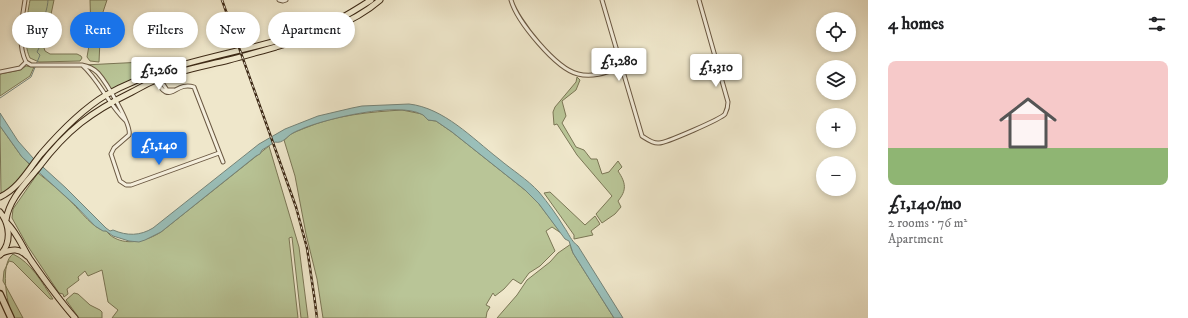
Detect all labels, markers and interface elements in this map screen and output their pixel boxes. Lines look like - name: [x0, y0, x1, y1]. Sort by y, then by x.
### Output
- chip: Buy: [12, 12, 62, 48]
- chip: Rent: [70, 12, 125, 48]
- chip: Filters: [133, 12, 198, 48]
- chip: New: [206, 12, 260, 48]
- chip: Apartment: [268, 12, 355, 48]
- map controls: [816, 12, 856, 196]
- button: locate: [816, 12, 856, 52]
- text: 4 homes: [888, 13, 944, 35]
- icon: filters: [1146, 13, 1168, 35]
- pin: £1,280: [586, 48, 652, 82]
- text: £1,280: [600, 53, 638, 69]
- pin: £1,310: [683, 54, 749, 88]
- pin: £1,260: [126, 57, 192, 91]
- text: £1,310: [699, 59, 733, 75]
- button: layers: [816, 60, 856, 100]
- text: £1,260: [140, 62, 178, 78]
- icon: home: [992, 87, 1064, 159]
- button: +: [816, 108, 856, 148]
- pin: £1,140: [126, 132, 192, 166]
- text: £1,140: [141, 137, 177, 153]
- button: −: [816, 156, 856, 196]
- text: £1,140/mo: [888, 193, 961, 215]
- text: 2 rooms · 76 m²: [888, 215, 967, 231]
- text: Apartment: [888, 231, 943, 247]

